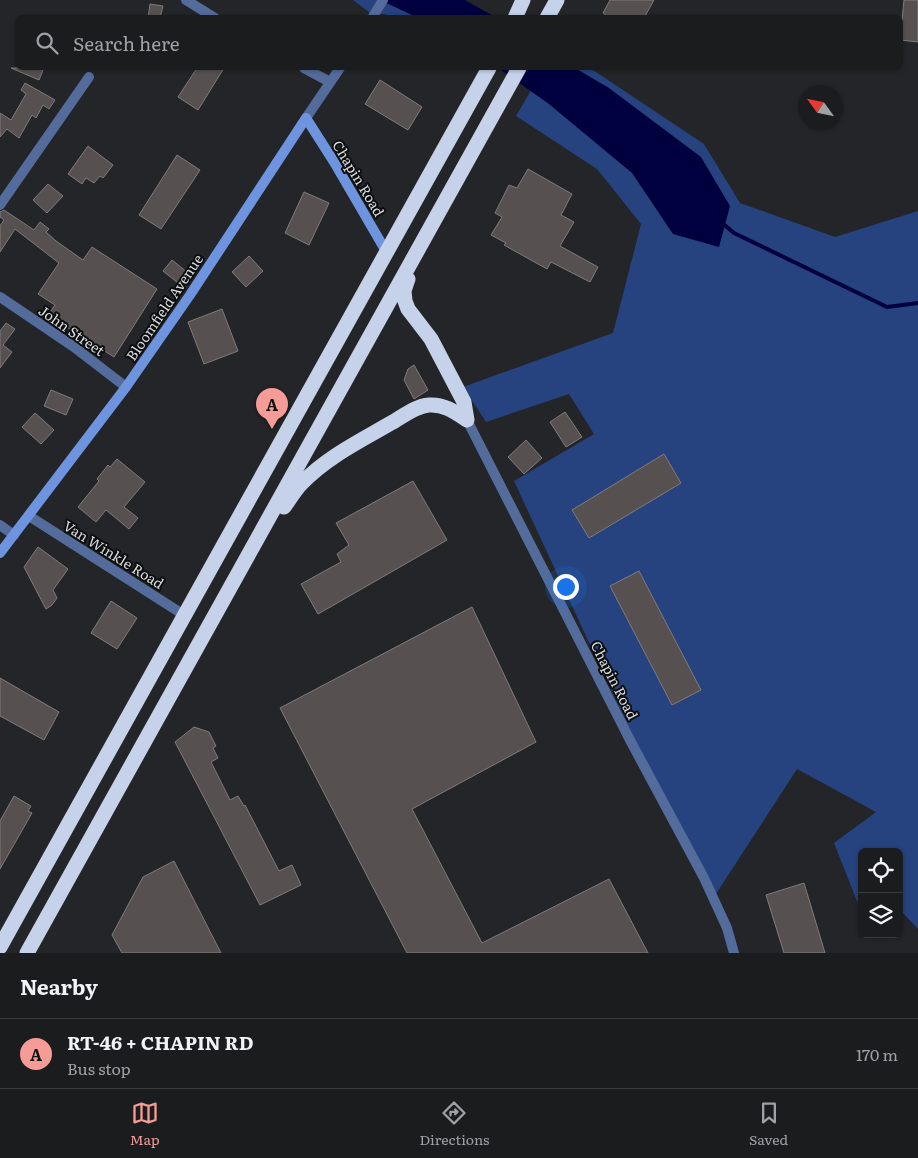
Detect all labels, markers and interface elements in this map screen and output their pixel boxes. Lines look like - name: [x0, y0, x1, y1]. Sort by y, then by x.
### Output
- search box: [15, 15, 903, 70]
- icon: search: [33, 29, 61, 57]
- text: Search here: [73, 29, 180, 57]
- north arrow: [798, 85, 843, 130]
- street label: Chapin Road: [328, 136, 390, 220]
- street label: Bloomfield Avenue: [121, 250, 207, 364]
- street label: John Street: [35, 300, 109, 360]
- pin: A: [256, 388, 288, 429]
- street label: Van Winkle Road: [60, 515, 168, 593]
- your location: [553, 574, 579, 600]
- street label: Chapin Road: [587, 637, 644, 723]
- map controls: [858, 848, 903, 938]
- button: locate: [858, 848, 903, 893]
- button: layers: [858, 893, 903, 938]
- text: Nearby: [20, 970, 98, 1001]
- text: RT-46 + CHAPIN RD: [67, 1028, 254, 1056]
- text: A: [30, 1042, 42, 1066]
- text: 170 m: [856, 1042, 898, 1066]
- text: Bus stop: [67, 1056, 131, 1080]
- tab: Map: [130, 1099, 160, 1149]
- tab: Directions: [419, 1099, 489, 1149]
- tab: Saved: [749, 1099, 788, 1149]

